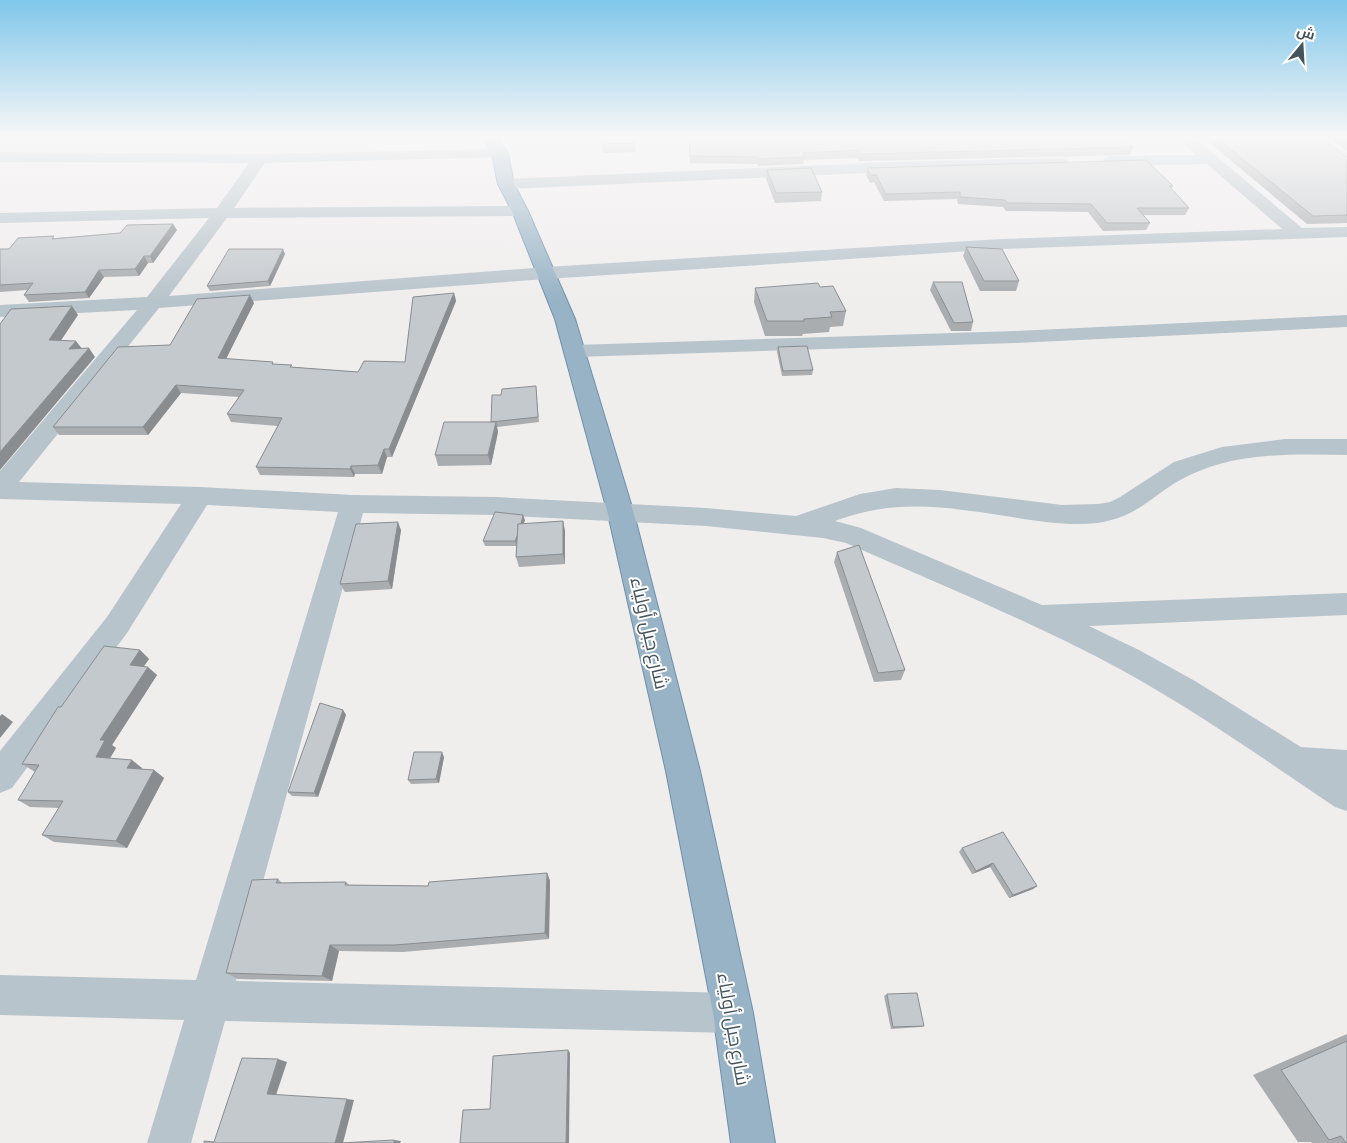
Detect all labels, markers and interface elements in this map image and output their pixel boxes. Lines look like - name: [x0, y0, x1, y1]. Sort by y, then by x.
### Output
- north arrow: [1277, 20, 1327, 70]
- text: ش: [1295, 22, 1317, 44]
- street label: شارع جبل أولياء: [623, 575, 674, 692]
- street label: شارع جبل أولياء: [710, 971, 755, 1088]

